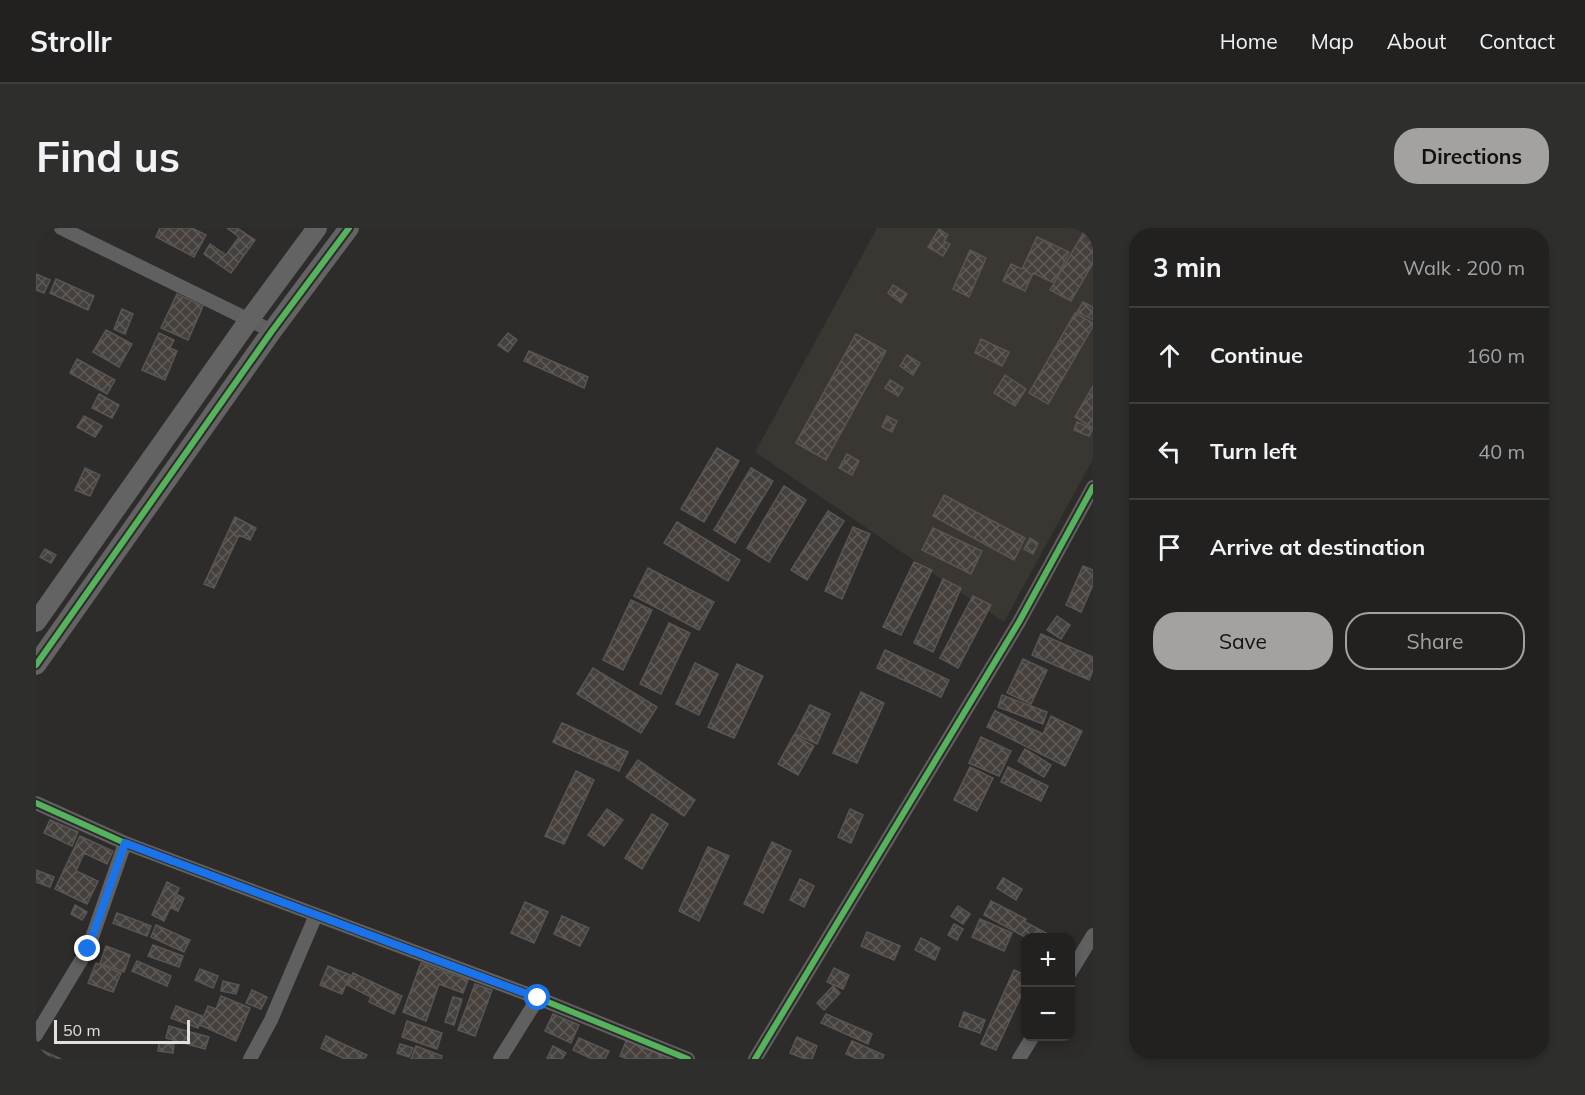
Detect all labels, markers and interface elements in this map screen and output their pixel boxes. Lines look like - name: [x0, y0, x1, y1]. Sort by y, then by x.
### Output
- text: Strollr: [30, 24, 112, 59]
- text: Home: [1220, 28, 1278, 54]
- text: Map: [1311, 28, 1354, 54]
- text: About: [1387, 28, 1446, 54]
- text: Contact: [1479, 28, 1555, 54]
- button: Directions: [1394, 128, 1549, 184]
- text: Find us: [36, 130, 180, 183]
- text: 3 min: [1153, 251, 1222, 284]
- text: Walk · 200 m: [1403, 255, 1525, 280]
- icon: ahead: [1153, 339, 1186, 372]
- text: Continue: [1210, 341, 1303, 369]
- text: 160 m: [1466, 343, 1525, 368]
- icon: left: [1153, 435, 1186, 468]
- text: Turn left: [1210, 437, 1297, 465]
- text: 40 m: [1478, 439, 1525, 464]
- icon: arrive: [1153, 531, 1186, 564]
- text: Arrive at destination: [1210, 533, 1425, 561]
- button: Save: [1153, 612, 1333, 670]
- button: Share: [1345, 612, 1525, 670]
- map controls: [1021, 933, 1075, 1041]
- button: +: [1021, 933, 1075, 987]
- route end: [74, 935, 100, 961]
- route start: [524, 984, 550, 1010]
- button: −: [1021, 987, 1075, 1041]
- scale bar: [54, 1017, 190, 1044]
- text: 50 m: [63, 1020, 100, 1040]

